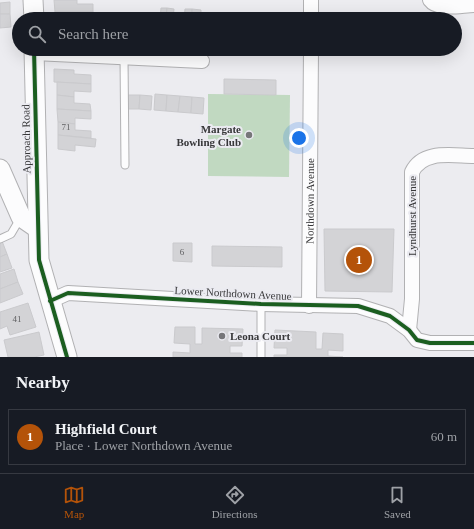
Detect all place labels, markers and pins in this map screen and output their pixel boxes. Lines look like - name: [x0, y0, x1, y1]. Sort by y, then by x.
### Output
- place label: Margate Bowling Club: [177, 123, 241, 148]
- marker: Margate Bowling Club: [244, 130, 254, 140]
- pin: 1: [346, 245, 372, 275]
- place label: Leona Court: [230, 330, 291, 342]
- marker: Leona Court: [217, 331, 227, 341]

